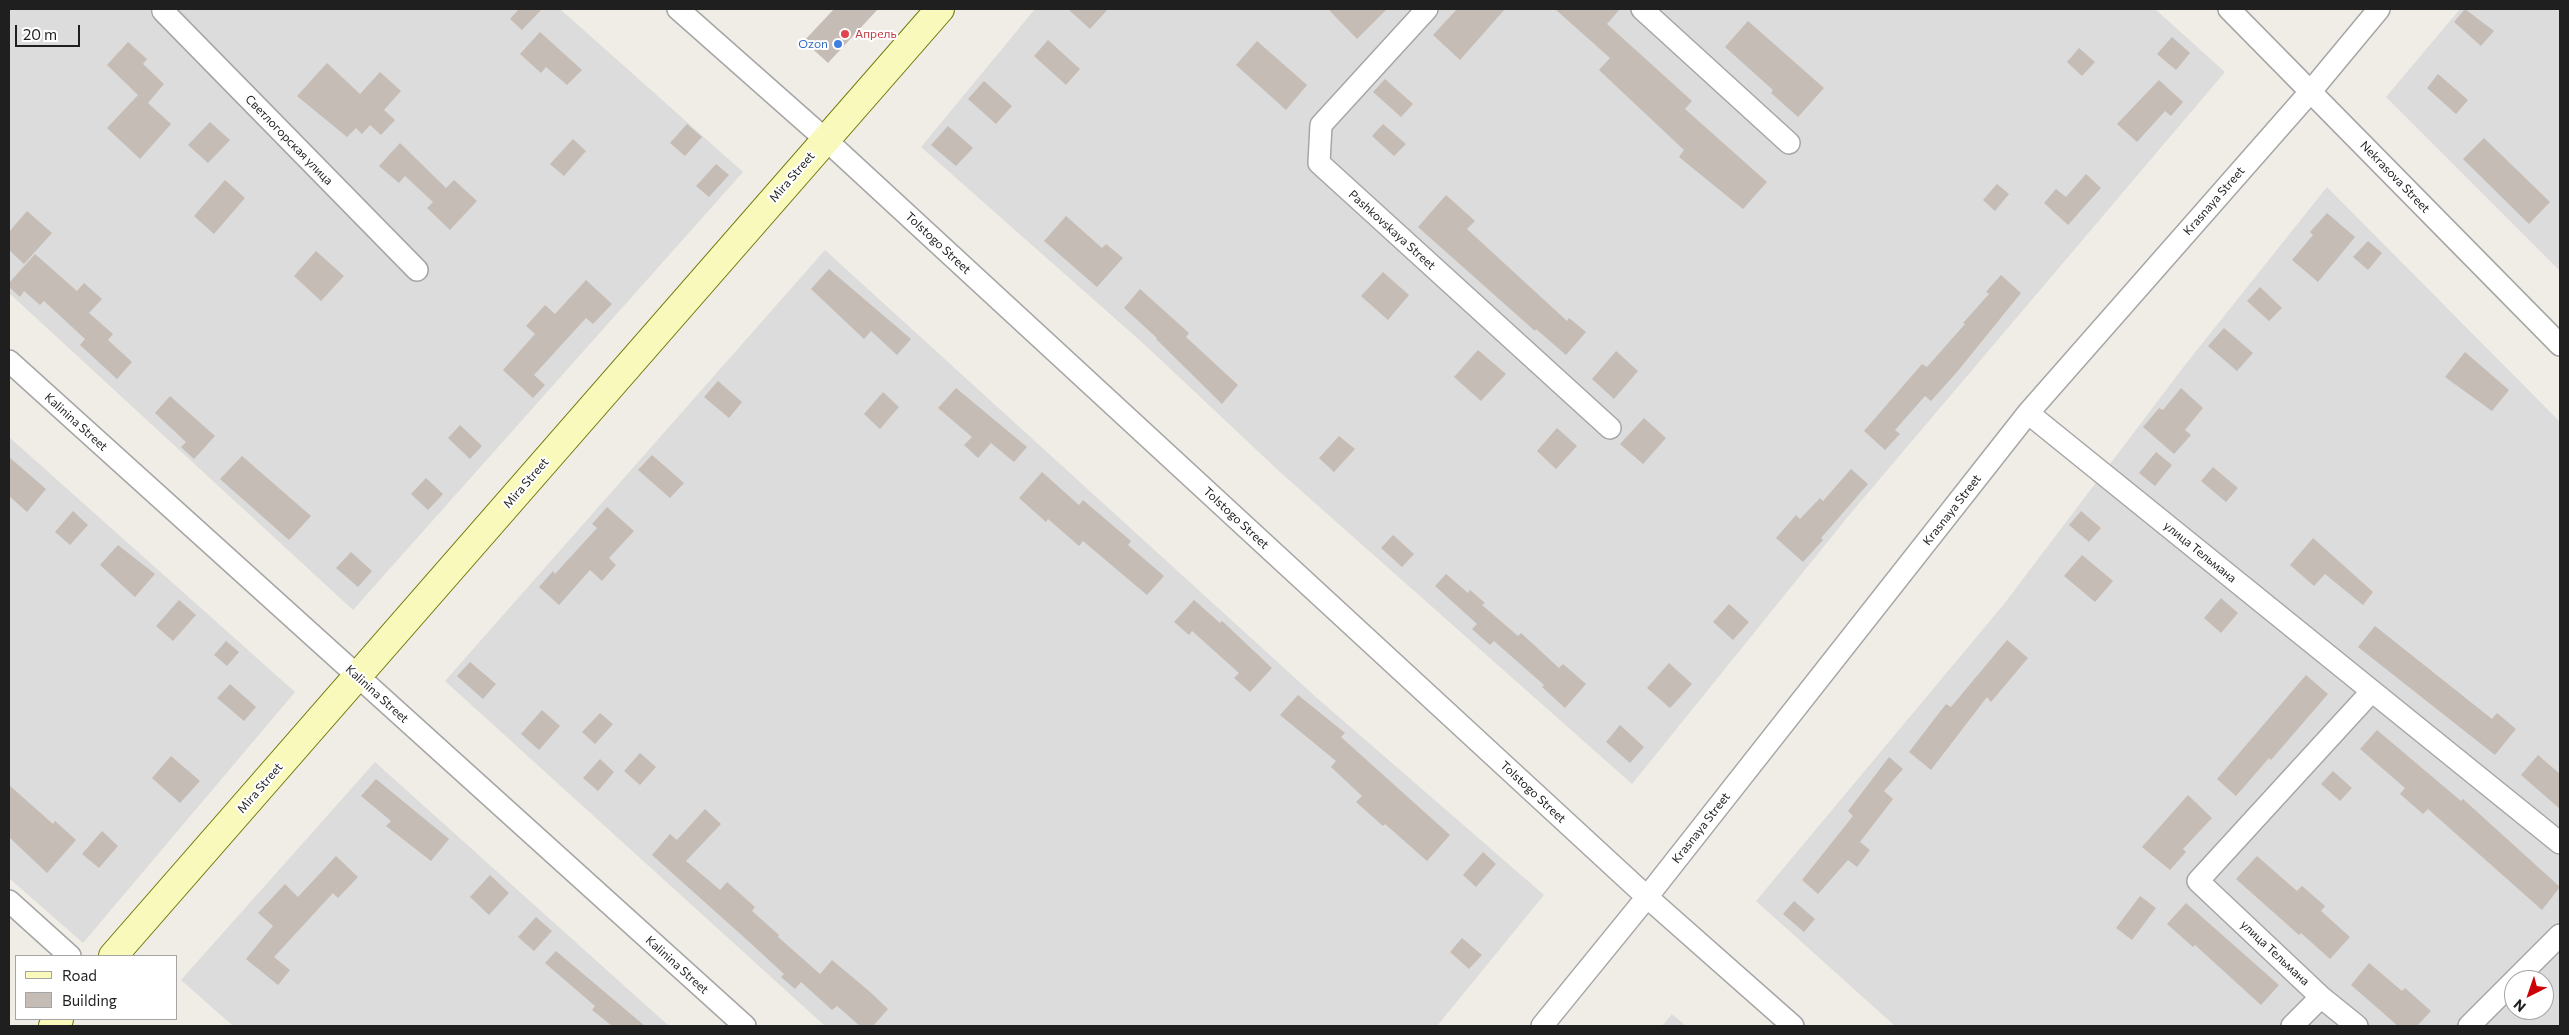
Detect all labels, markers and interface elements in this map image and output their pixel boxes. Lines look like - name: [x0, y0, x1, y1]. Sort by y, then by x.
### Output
- scale bar: [18, 15, 82, 47]
- text: 20 m: [23, 25, 57, 43]
- place label: Апрель: [855, 27, 897, 41]
- marker: Апрель: [839, 28, 851, 40]
- place label: Ozon: [798, 37, 828, 51]
- marker: Ozon: [832, 38, 844, 50]
- street label: Светлогорская улица: [242, 92, 336, 188]
- street label: Nekrasova Street: [2357, 138, 2433, 216]
- street label: Mira Street: [766, 149, 818, 205]
- street label: Krasnaya Street: [2180, 164, 2248, 238]
- street label: Pashkovskaya Street: [1346, 187, 1438, 273]
- street label: Tolstogo Street: [902, 209, 974, 277]
- street label: Kalinina Street: [42, 390, 110, 454]
- street label: Mira Street: [500, 455, 552, 511]
- street label: Krasnaya Street: [1920, 472, 1984, 548]
- street label: Tolstogo Street: [1200, 484, 1272, 552]
- street label: улица Тельмана: [2161, 518, 2239, 586]
- street label: Kalinina Street: [343, 662, 411, 726]
- street label: Tolstogo Street: [1497, 758, 1569, 826]
- street label: Mira Street: [234, 760, 286, 816]
- street label: Krasnaya Street: [1669, 790, 1733, 866]
- street label: улица Тельмана: [2237, 917, 2313, 989]
- street label: Kalinina Street: [643, 933, 711, 997]
- legend: [15, 955, 178, 1020]
- text: Road: [62, 966, 97, 984]
- north arrow: [2504, 970, 2554, 1020]
- text: Building: [62, 991, 117, 1009]
- text: N: [2510, 996, 2529, 1016]

